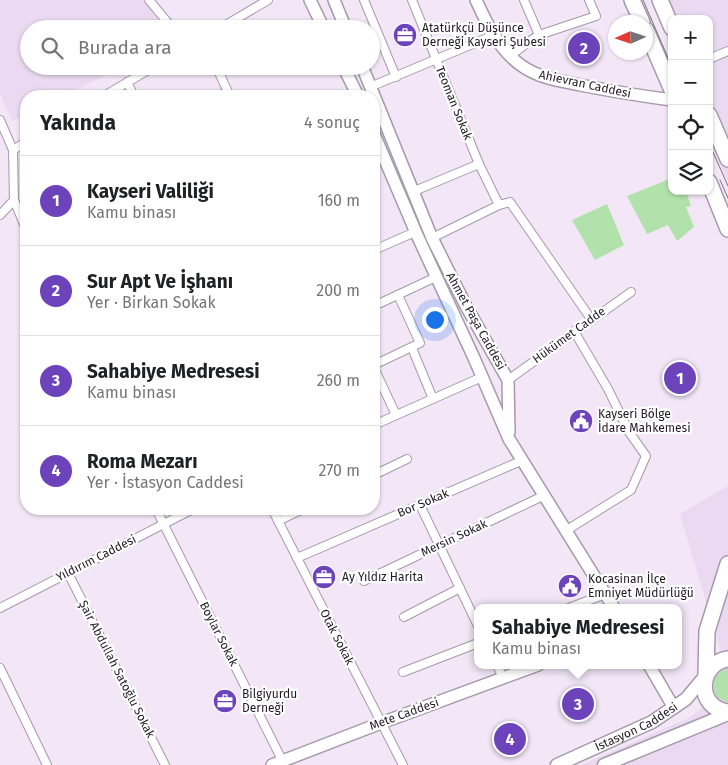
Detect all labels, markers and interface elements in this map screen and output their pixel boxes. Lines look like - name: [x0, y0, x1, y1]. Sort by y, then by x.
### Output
- north arrow: [608, 15, 653, 60]
- map controls: [668, 15, 713, 195]
- button: +: [668, 15, 713, 60]
- search box: [20, 20, 380, 75]
- place label: Atatürkçü Düşünce Derneği Kayseri Şubesi: [422, 21, 546, 49]
- office icon: Atatürkçü Düşünce Derneği Kayseri Şubesi: [392, 22, 418, 48]
- pin: 2: [568, 29, 600, 67]
- icon: search: [38, 34, 66, 62]
- text: Burada ara: [78, 36, 172, 59]
- button: −: [668, 60, 713, 105]
- street label: Teoman Sokak: [433, 64, 475, 143]
- street label: Ahievran Caddesi: [538, 67, 632, 101]
- button: locate: [668, 105, 713, 150]
- text: Yakında: [40, 110, 116, 136]
- text: 4 sonuç: [304, 113, 360, 132]
- button: layers: [668, 150, 713, 195]
- text: Kayseri Valiliği: [87, 180, 214, 203]
- text: 1: [52, 191, 60, 210]
- text: 160 m: [318, 191, 360, 210]
- text: Kamu binası: [87, 203, 176, 222]
- text: Sur Apt Ve İşhanı: [87, 270, 233, 293]
- street label: Ahmet Paşa Caddesi: [443, 270, 509, 372]
- text: 2: [52, 281, 60, 300]
- text: 200 m: [316, 281, 360, 300]
- text: Yer · Birkan Sokak: [87, 293, 216, 312]
- street label: Hükümet Cadde: [530, 304, 608, 366]
- your location: [422, 307, 448, 333]
- pin: 1: [664, 359, 696, 397]
- text: Sahabiye Medresesi: [87, 360, 260, 383]
- text: 3: [52, 371, 60, 390]
- text: 260 m: [317, 371, 360, 390]
- text: Kamu binası: [87, 383, 176, 402]
- place label: Kayseri Bölge İdare Mahkemesi: [598, 407, 691, 435]
- public building icon: Kayseri Bölge İdare Mahkemesi: [568, 408, 594, 434]
- text: Roma Mezarı: [87, 450, 198, 473]
- text: 4: [51, 461, 61, 480]
- text: 270 m: [318, 461, 360, 480]
- text: Yer · İstasyon Caddesi: [87, 473, 244, 492]
- street label: Bor Sokak: [395, 486, 452, 520]
- street label: Mersin Sokak: [419, 516, 490, 559]
- street label: Yıldırım Caddesi: [54, 532, 138, 584]
- office icon: Ay Yıldız Harita: [311, 564, 337, 590]
- place label: Ay Yıldız Harita: [342, 570, 423, 584]
- place label: Kocasinan İlçe Emniyet Müdürlüğü: [588, 571, 694, 600]
- public building icon: Kocasinan İlçe Emniyet Müdürlüğü: [557, 573, 583, 599]
- street label: Şair Abdullah Satoğlu Sokak: [76, 598, 158, 741]
- street label: Boylar Sokak: [197, 600, 242, 669]
- popup: [474, 604, 682, 669]
- street label: Otak Sokak: [317, 607, 357, 668]
- text: Sahabiye Medresesi: [492, 616, 664, 639]
- text: Kamu binası: [492, 639, 581, 658]
- pin: 3: [562, 685, 594, 723]
- place label: Bilgiyurdu Derneği: [242, 687, 297, 715]
- office icon: Bilgiyurdu Derneği: [212, 688, 238, 714]
- street label: Mete Caddesi: [367, 695, 441, 733]
- street label: İstasyon Caddesi: [592, 700, 680, 754]
- pin: 4: [494, 720, 526, 758]

